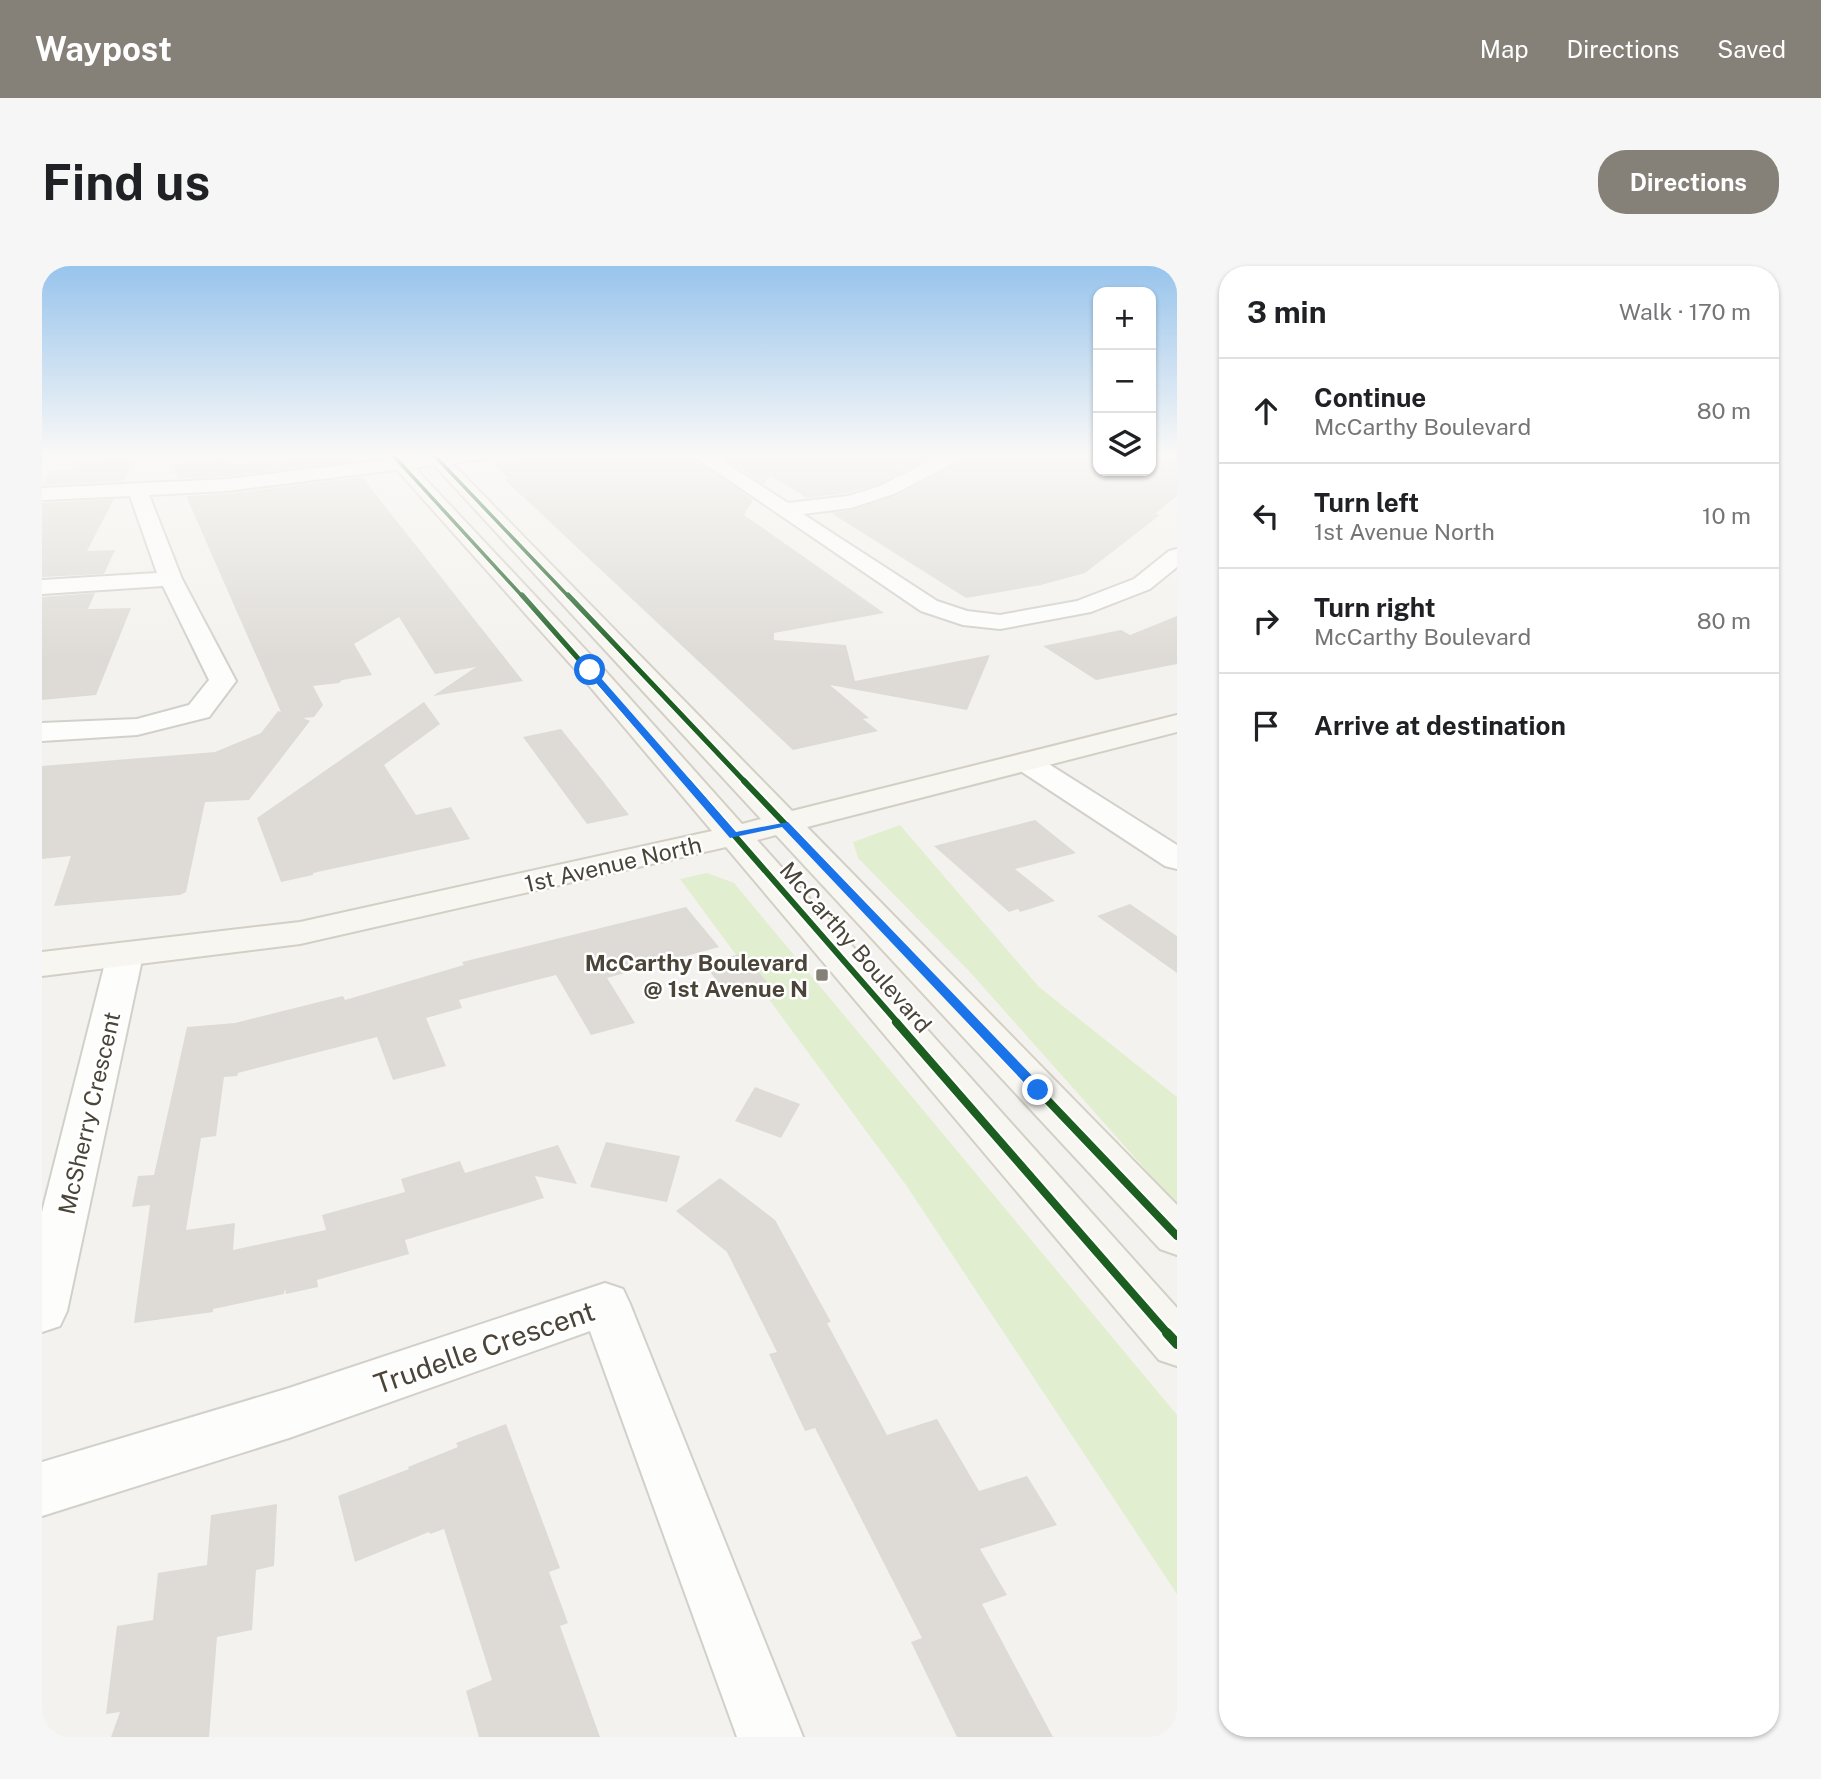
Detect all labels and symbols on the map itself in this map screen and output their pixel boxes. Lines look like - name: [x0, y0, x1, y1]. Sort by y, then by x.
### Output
- route start: [574, 654, 605, 685]
- street label: 1st Avenue North: [522, 831, 704, 897]
- street label: McCarthy Boulevard: [775, 856, 937, 1038]
- place label: McCarthy Boulevard @ 1st Avenue N: [585, 949, 808, 1002]
- marker: McCarthy Boulevard @ 1st Avenue N: [814, 967, 830, 983]
- street label: McSherry Crescent: [53, 1009, 125, 1217]
- route end: [1022, 1074, 1053, 1105]
- street label: Trudelle Crescent: [369, 1294, 599, 1400]

